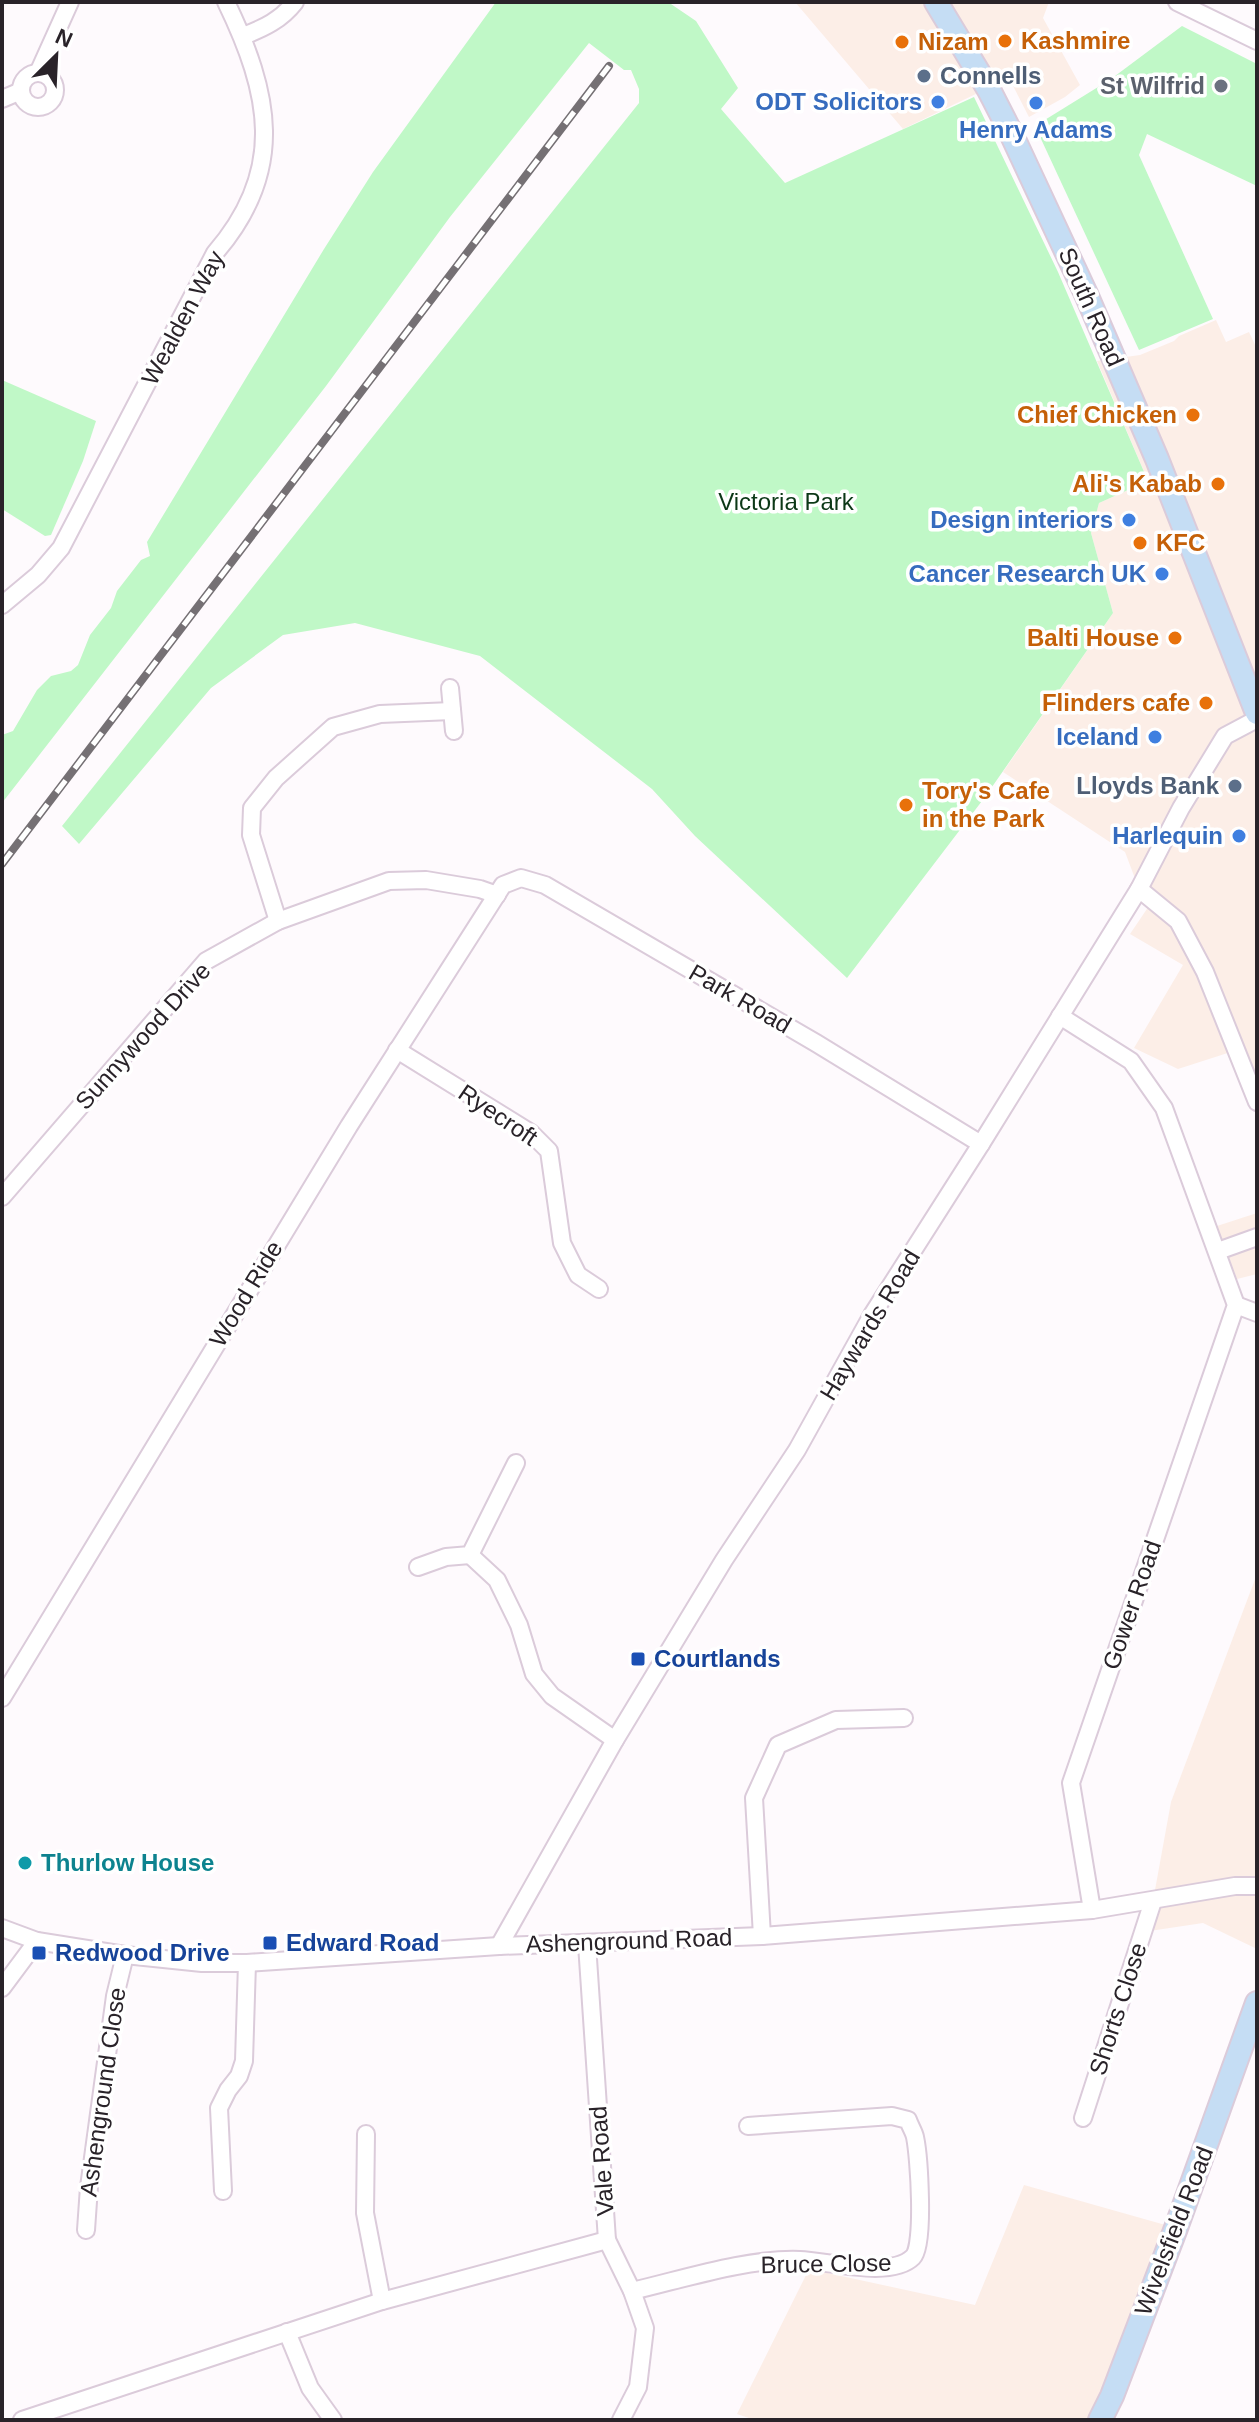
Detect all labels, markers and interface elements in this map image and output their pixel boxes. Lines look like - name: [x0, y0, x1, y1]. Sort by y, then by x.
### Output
- north arrow: [16, 16, 96, 96]
- text: N: [52, 24, 76, 53]
- place label: Kashmire: [1021, 27, 1130, 54]
- place label: Nizam: [918, 28, 989, 55]
- marker: Kashmire: [996, 32, 1014, 50]
- marker: Nizam: [893, 33, 911, 51]
- place label: Connells: [940, 62, 1041, 89]
- marker: Connells: [915, 67, 933, 85]
- place label: St Wilfrid: [1100, 72, 1205, 99]
- marker: St Wilfrid: [1212, 77, 1230, 95]
- place label: ODT Solicitors: [755, 88, 922, 115]
- marker: ODT Solicitors: [929, 93, 947, 111]
- marker: Henry Adams: [1027, 94, 1045, 112]
- place label: Henry Adams: [959, 116, 1113, 143]
- street label: South Road: [1053, 243, 1130, 370]
- street label: Wealden Way: [136, 246, 229, 389]
- place label: Chief Chicken: [1017, 401, 1177, 428]
- marker: Chief Chicken: [1184, 406, 1202, 424]
- place label: Ali's Kabab: [1072, 470, 1202, 497]
- marker: Ali's Kabab: [1209, 475, 1227, 493]
- park label: Victoria Park: [718, 488, 855, 515]
- place label: Design interiors: [930, 506, 1113, 533]
- marker: Design interiors: [1120, 511, 1138, 529]
- place label: KFC: [1156, 529, 1205, 556]
- marker: KFC: [1131, 534, 1149, 552]
- place label: Cancer Research UK: [909, 560, 1147, 587]
- marker: Cancer Research UK: [1153, 565, 1171, 583]
- place label: Balti House: [1027, 624, 1159, 651]
- marker: Balti House: [1166, 629, 1184, 647]
- place label: Flinders cafe: [1042, 689, 1190, 716]
- marker: Flinders cafe: [1197, 694, 1215, 712]
- place label: Iceland: [1056, 723, 1139, 750]
- marker: Iceland: [1146, 728, 1164, 746]
- place label: Lloyds Bank: [1076, 772, 1220, 799]
- place label: Tory's Cafe in the Park: [922, 777, 1050, 832]
- marker: Lloyds Bank: [1226, 777, 1244, 795]
- marker: Tory's Cafe in the Park: [897, 796, 915, 814]
- place label: Harlequin: [1112, 822, 1223, 849]
- marker: Harlequin: [1230, 827, 1248, 845]
- street label: Sunnywood Drive: [70, 957, 216, 1115]
- street label: Park Road: [684, 959, 796, 1039]
- street label: Ryecroft: [454, 1078, 543, 1151]
- street label: Wood Ride: [204, 1236, 288, 1351]
- street label: Haywards Road: [814, 1245, 925, 1405]
- street label: Gower Road: [1097, 1537, 1166, 1673]
- place label: Courtlands: [654, 1645, 781, 1672]
- marker: Courtlands: [629, 1650, 647, 1668]
- place label: Thurlow House: [41, 1849, 214, 1876]
- marker: Thurlow House: [16, 1854, 34, 1872]
- street label: Ashenground Road: [525, 1923, 733, 1958]
- place label: Edward Road: [286, 1929, 439, 1956]
- marker: Edward Road: [261, 1934, 279, 1952]
- place label: Redwood Drive: [55, 1939, 230, 1966]
- street label: Shorts Close: [1083, 1939, 1152, 2078]
- marker: Redwood Drive: [30, 1944, 48, 1962]
- street label: Ashenground Close: [74, 1986, 131, 2198]
- street label: Vale Road: [584, 2105, 619, 2217]
- street label: Wivelsfield Road: [1129, 2143, 1218, 2319]
- street label: Bruce Close: [760, 2249, 892, 2278]

